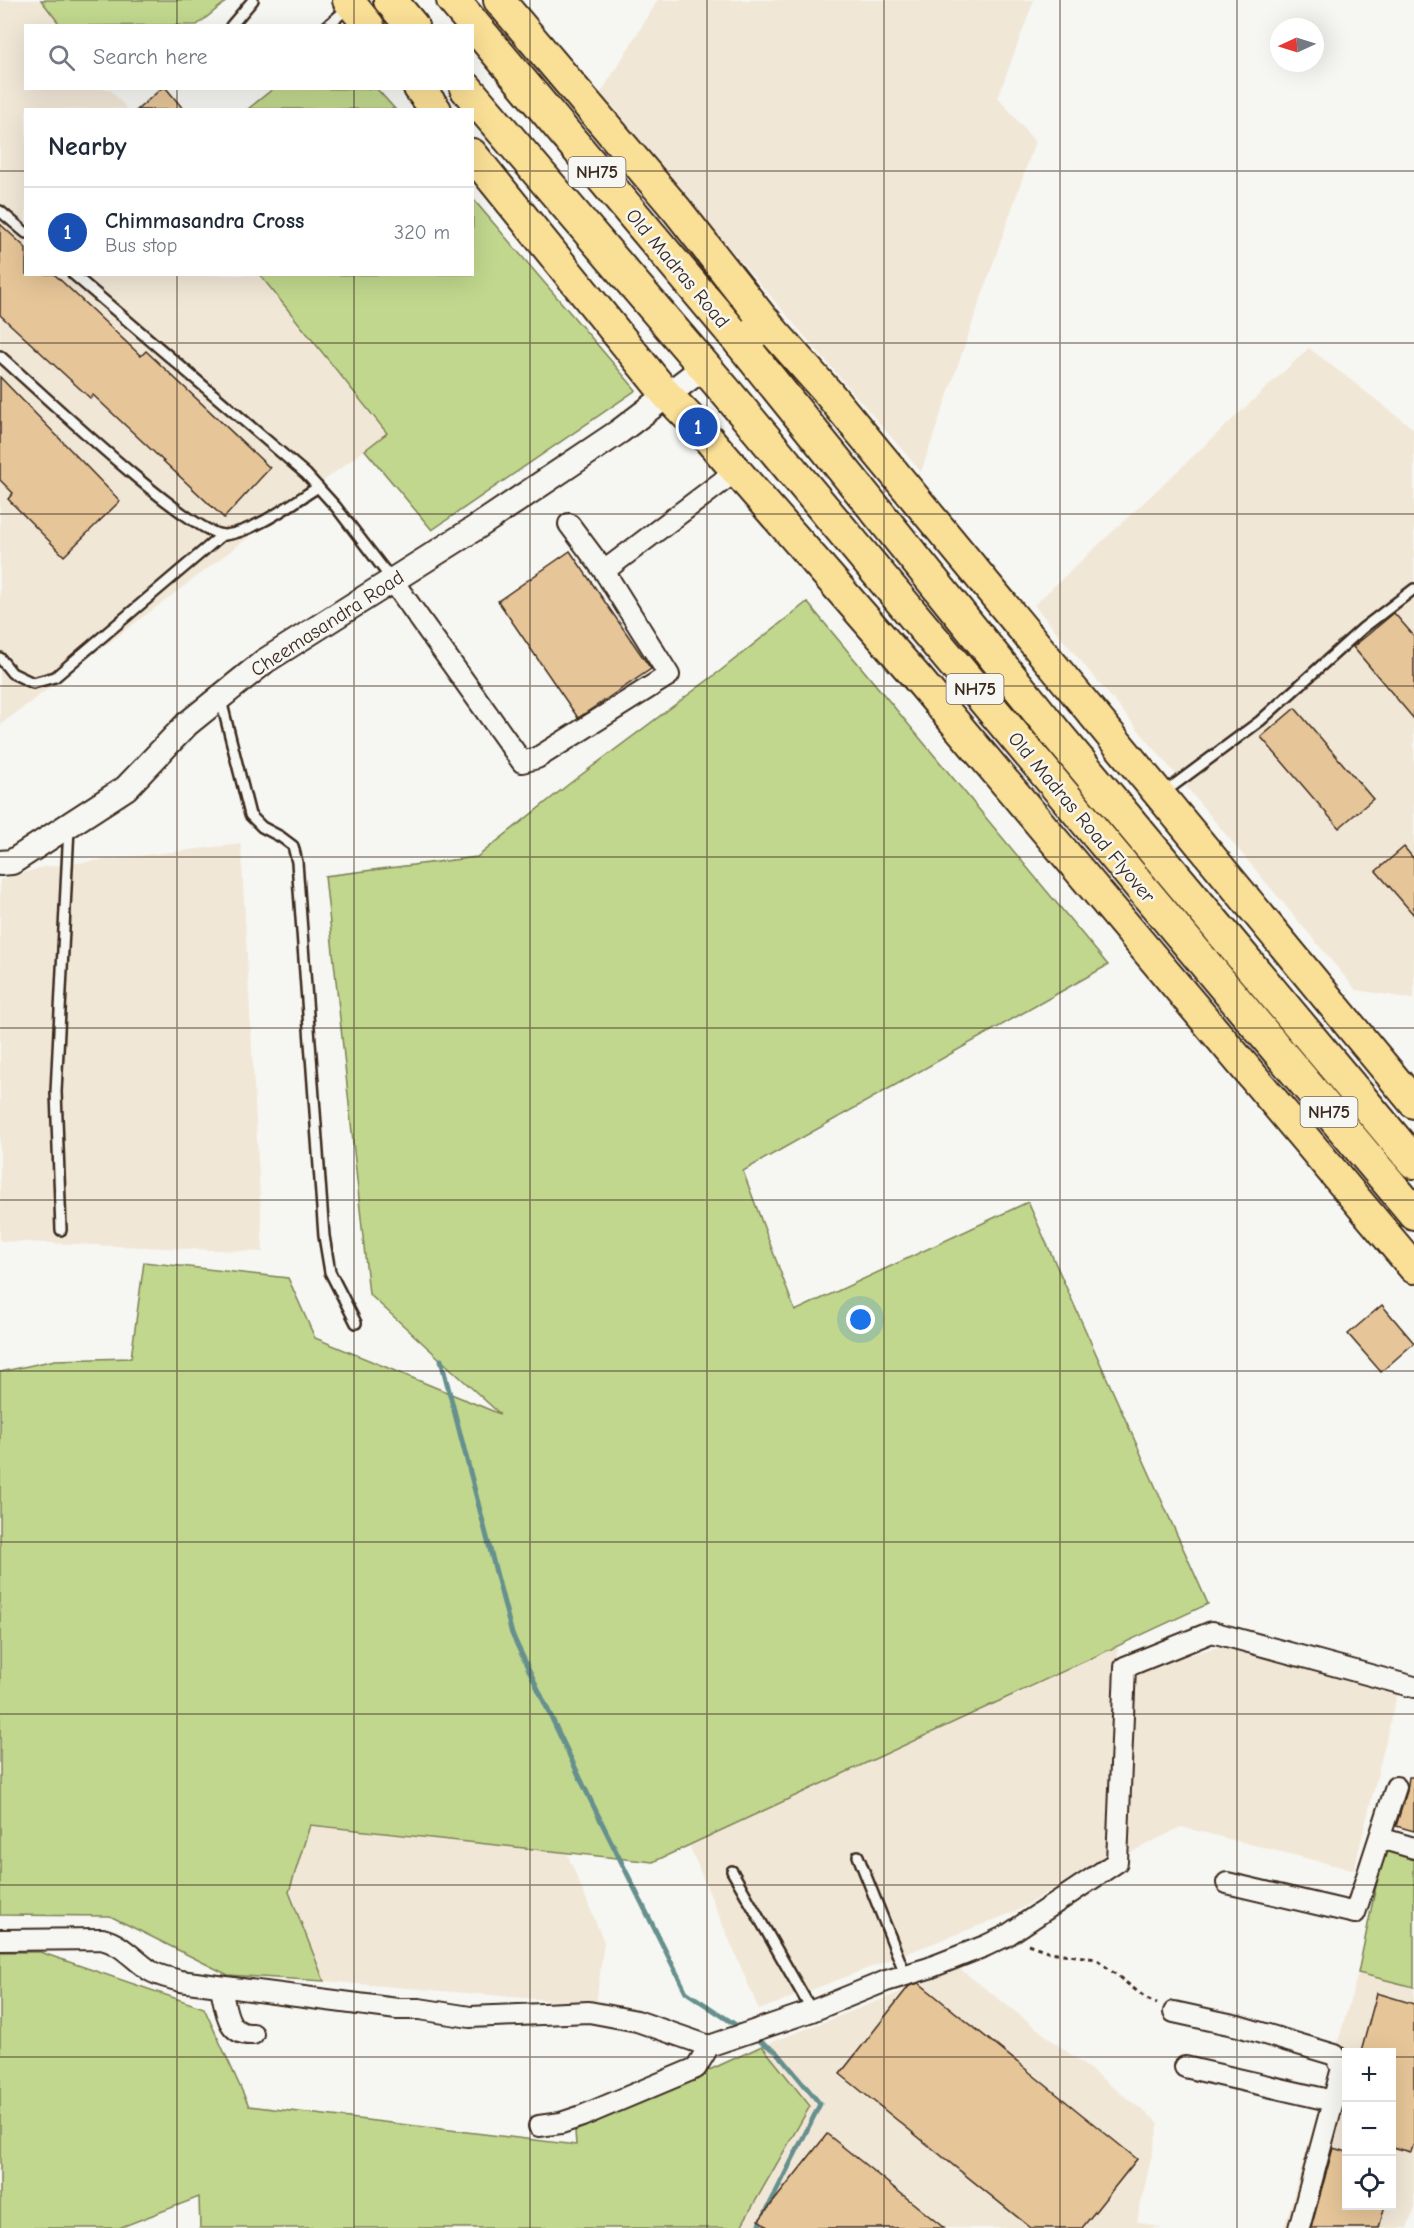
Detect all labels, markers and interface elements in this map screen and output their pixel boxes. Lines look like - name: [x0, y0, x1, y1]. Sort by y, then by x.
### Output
- north arrow: [1270, 18, 1324, 72]
- search box: [24, 24, 474, 90]
- icon: search: [45, 41, 78, 74]
- text: Search here: [93, 44, 208, 70]
- text: Nearby: [48, 132, 127, 162]
- road number: NH75: [568, 157, 626, 187]
- street label: Old Madras Road: [621, 204, 734, 333]
- text: Chimmasandra Cross: [105, 208, 304, 234]
- text: 1: [64, 221, 71, 244]
- text: 320 m: [394, 221, 450, 244]
- text: Bus stop: [105, 234, 177, 257]
- pin: 1: [678, 404, 718, 450]
- street label: Cheemasandra Road: [246, 565, 408, 682]
- road number: NH75: [946, 674, 1004, 704]
- street label: Old Madras Road Flyover: [1003, 727, 1160, 907]
- road number: NH75: [1300, 1097, 1358, 1127]
- your location: [846, 1305, 875, 1334]
- map controls: [1342, 2048, 1396, 2210]
- button: +: [1342, 2048, 1396, 2102]
- button: −: [1342, 2102, 1396, 2156]
- button: locate: [1342, 2156, 1396, 2210]

